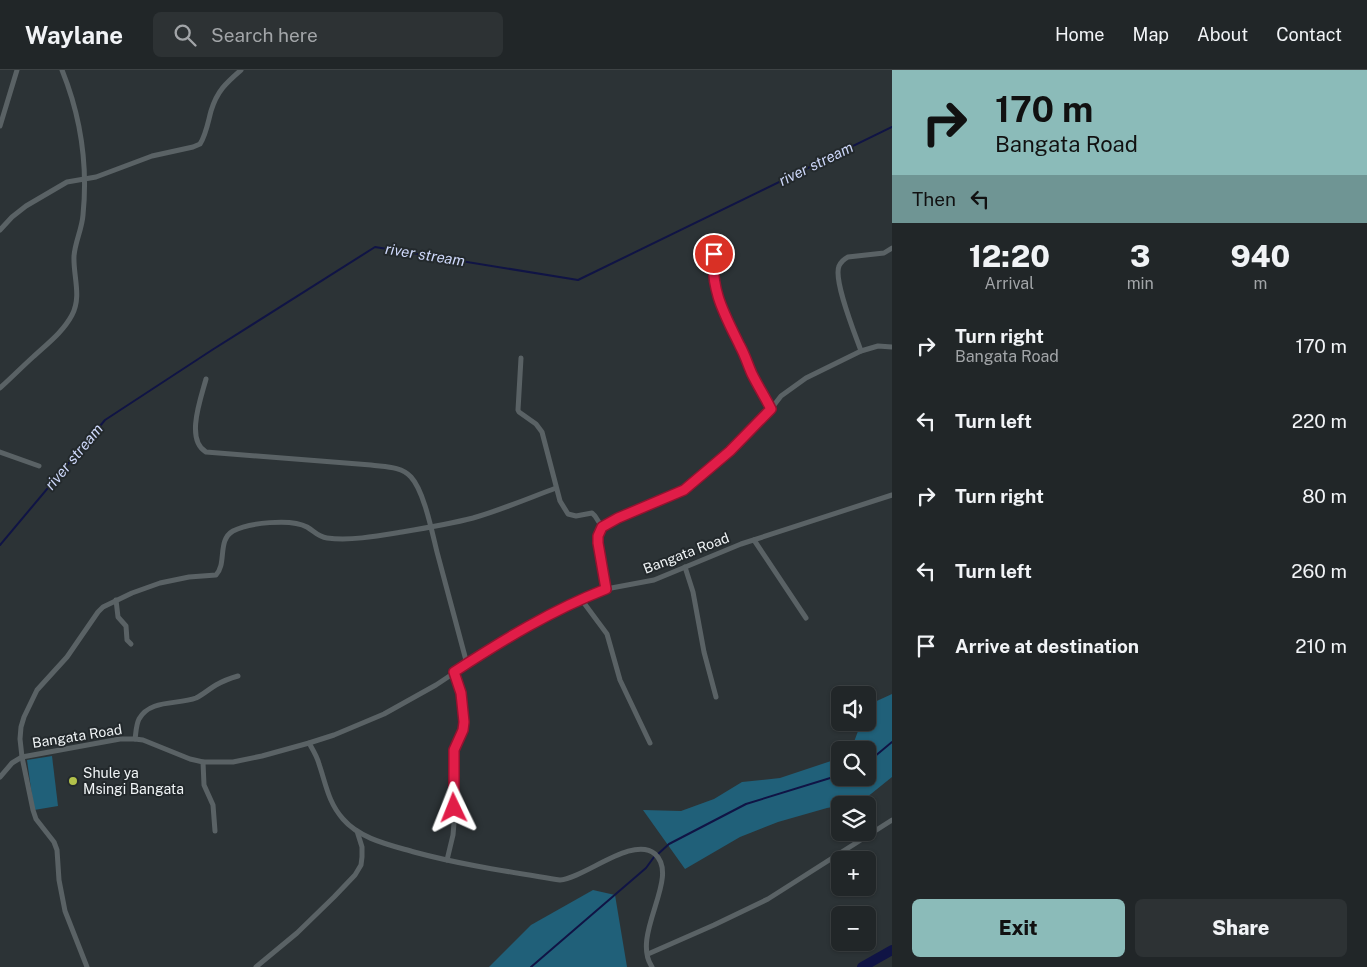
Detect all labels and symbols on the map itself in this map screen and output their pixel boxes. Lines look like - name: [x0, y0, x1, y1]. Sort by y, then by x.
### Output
- water label: river stream: [776, 138, 856, 189]
- pin: [693, 233, 735, 275]
- water label: river stream: [384, 240, 466, 269]
- water label: river stream: [41, 420, 106, 493]
- street label: Bangata Road: [641, 529, 731, 577]
- street label: Bangata Road: [31, 721, 123, 751]
- place label: Shule ya Msingi Bangata: [83, 765, 184, 797]
- marker: Shule ya Msingi Bangata: [67, 775, 79, 787]
- position arrow: [427, 781, 479, 833]

